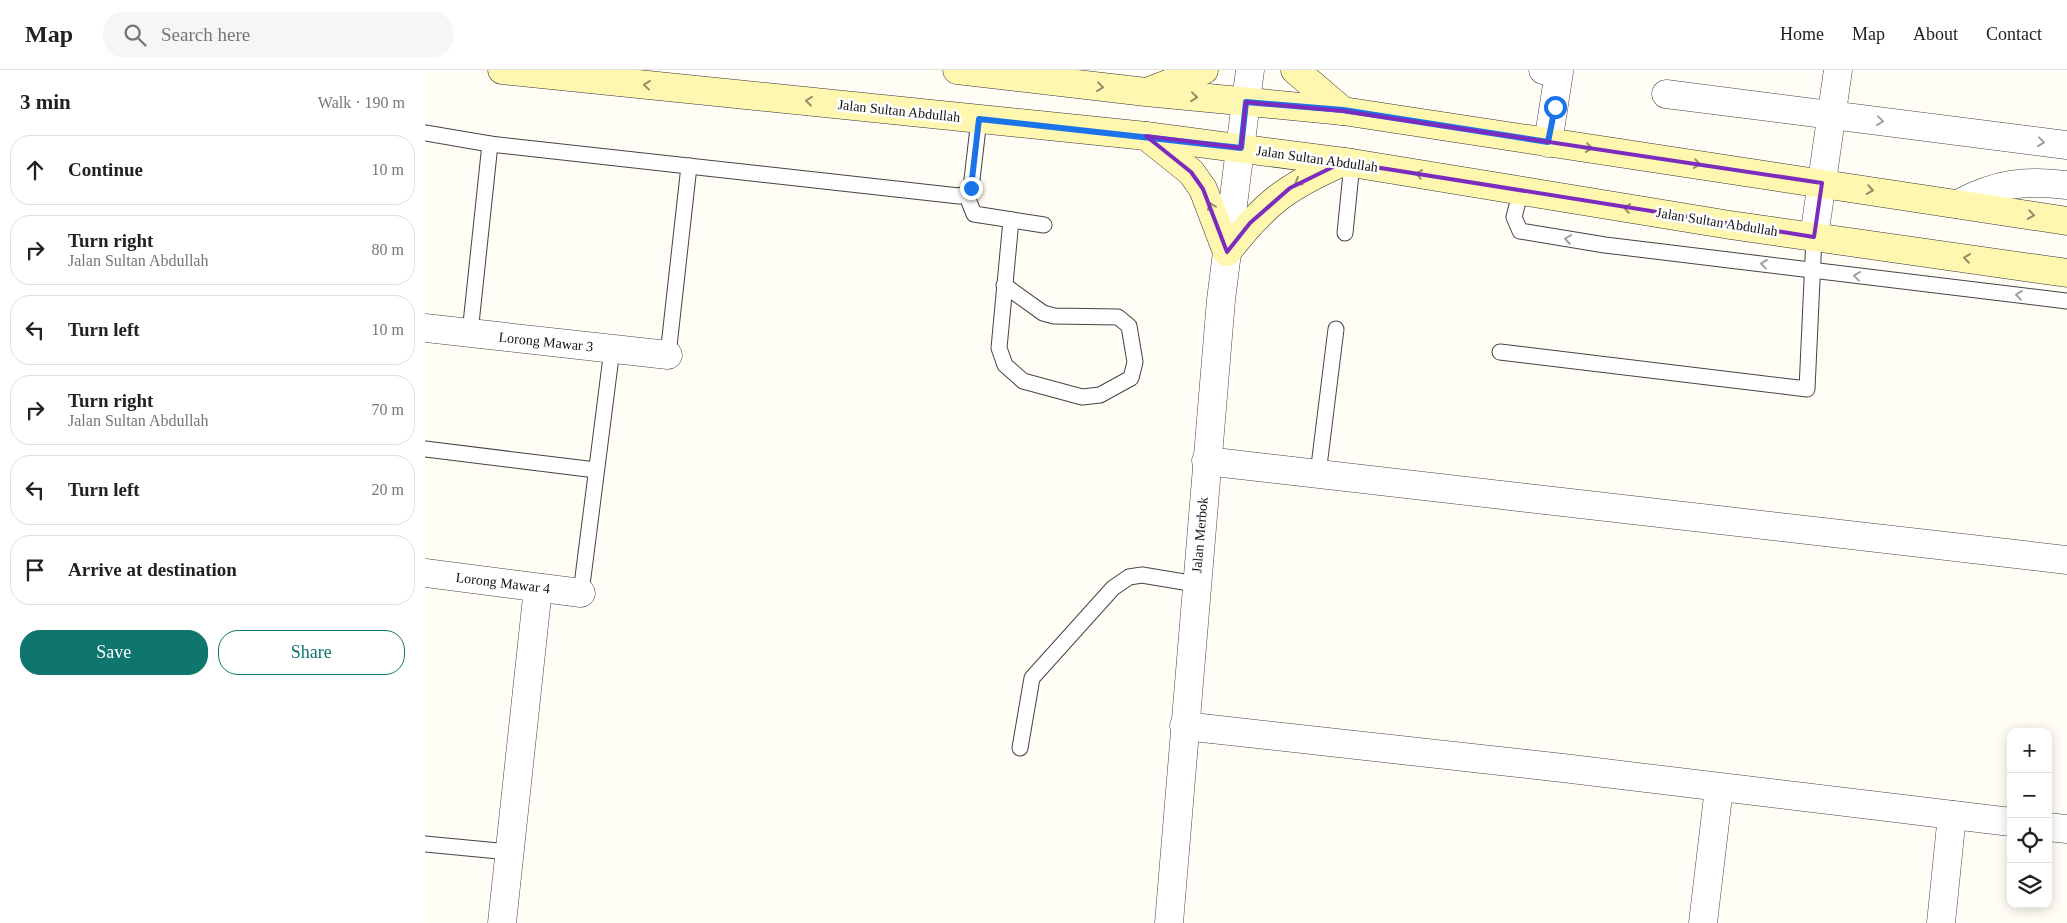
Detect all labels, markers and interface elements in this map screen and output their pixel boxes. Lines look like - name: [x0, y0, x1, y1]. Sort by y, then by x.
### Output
- search box: [103, 12, 453, 57]
- text: Map: [25, 21, 73, 47]
- icon: search: [121, 21, 149, 49]
- text: Search here: [161, 24, 250, 45]
- text: Home: [1780, 24, 1824, 44]
- text: Map: [1852, 24, 1885, 44]
- text: About: [1913, 24, 1958, 44]
- text: Contact: [1986, 24, 2042, 44]
- one-way arrow: [643, 80, 651, 91]
- one-way arrow: [1096, 81, 1104, 92]
- text: 3 min: [20, 90, 71, 114]
- one-way arrow: [1190, 91, 1198, 102]
- text: Walk · 190 m: [318, 94, 405, 111]
- one-way arrow: [804, 96, 812, 107]
- route start: [1544, 96, 1567, 119]
- street label: Jalan Sultan Abdullah: [837, 97, 961, 125]
- one-way arrow: [1876, 115, 1884, 126]
- one-way arrow: [2037, 136, 2045, 146]
- street label: Jalan Sultan Abdullah: [1255, 143, 1379, 175]
- one-way arrow: [1584, 143, 1593, 153]
- icon: ahead: [21, 156, 49, 184]
- text: Continue: [68, 159, 143, 180]
- one-way arrow: [1692, 159, 1701, 169]
- text: 10 m: [372, 161, 404, 178]
- one-way arrow: [1415, 169, 1423, 179]
- one-way arrow: [1295, 176, 1304, 186]
- route end: [960, 177, 983, 200]
- one-way arrow: [1866, 185, 1874, 195]
- one-way arrow: [1206, 202, 1217, 211]
- one-way arrow: [1623, 203, 1631, 214]
- street label: Jalan Sultan Abdullah: [1655, 205, 1779, 239]
- one-way arrow: [2027, 209, 2035, 220]
- text: Turn right: [68, 230, 153, 251]
- one-way arrow: [1563, 234, 1572, 244]
- icon: right: [21, 236, 49, 264]
- text: 80 m: [372, 241, 404, 258]
- text: Jalan Sultan Abdullah: [68, 252, 208, 269]
- one-way arrow: [1962, 254, 1971, 264]
- one-way arrow: [1759, 259, 1767, 270]
- one-way arrow: [1853, 271, 1862, 281]
- one-way arrow: [2014, 290, 2022, 301]
- icon: left: [21, 316, 49, 344]
- text: Turn left: [68, 319, 140, 340]
- text: 10 m: [372, 321, 404, 338]
- street label: Lorong Mawar 3: [498, 330, 594, 354]
- text: Turn right: [68, 390, 153, 411]
- icon: right: [21, 396, 49, 424]
- text: 70 m: [372, 401, 404, 418]
- text: Jalan Sultan Abdullah: [68, 412, 208, 429]
- icon: left: [21, 476, 49, 504]
- text: Turn left: [68, 479, 140, 500]
- text: 20 m: [372, 481, 404, 498]
- street label: Jalan Merbok: [1189, 496, 1211, 574]
- icon: arrive: [21, 556, 49, 584]
- text: Arrive at destination: [68, 559, 237, 580]
- street label: Lorong Mawar 4: [455, 570, 551, 596]
- button: Save: [20, 630, 208, 675]
- button: Share: [218, 630, 405, 675]
- map controls: [2007, 728, 2052, 908]
- button: +: [2007, 728, 2052, 773]
- button: −: [2007, 773, 2052, 818]
- button: locate: [2007, 818, 2052, 863]
- button: layers: [2007, 863, 2052, 908]

